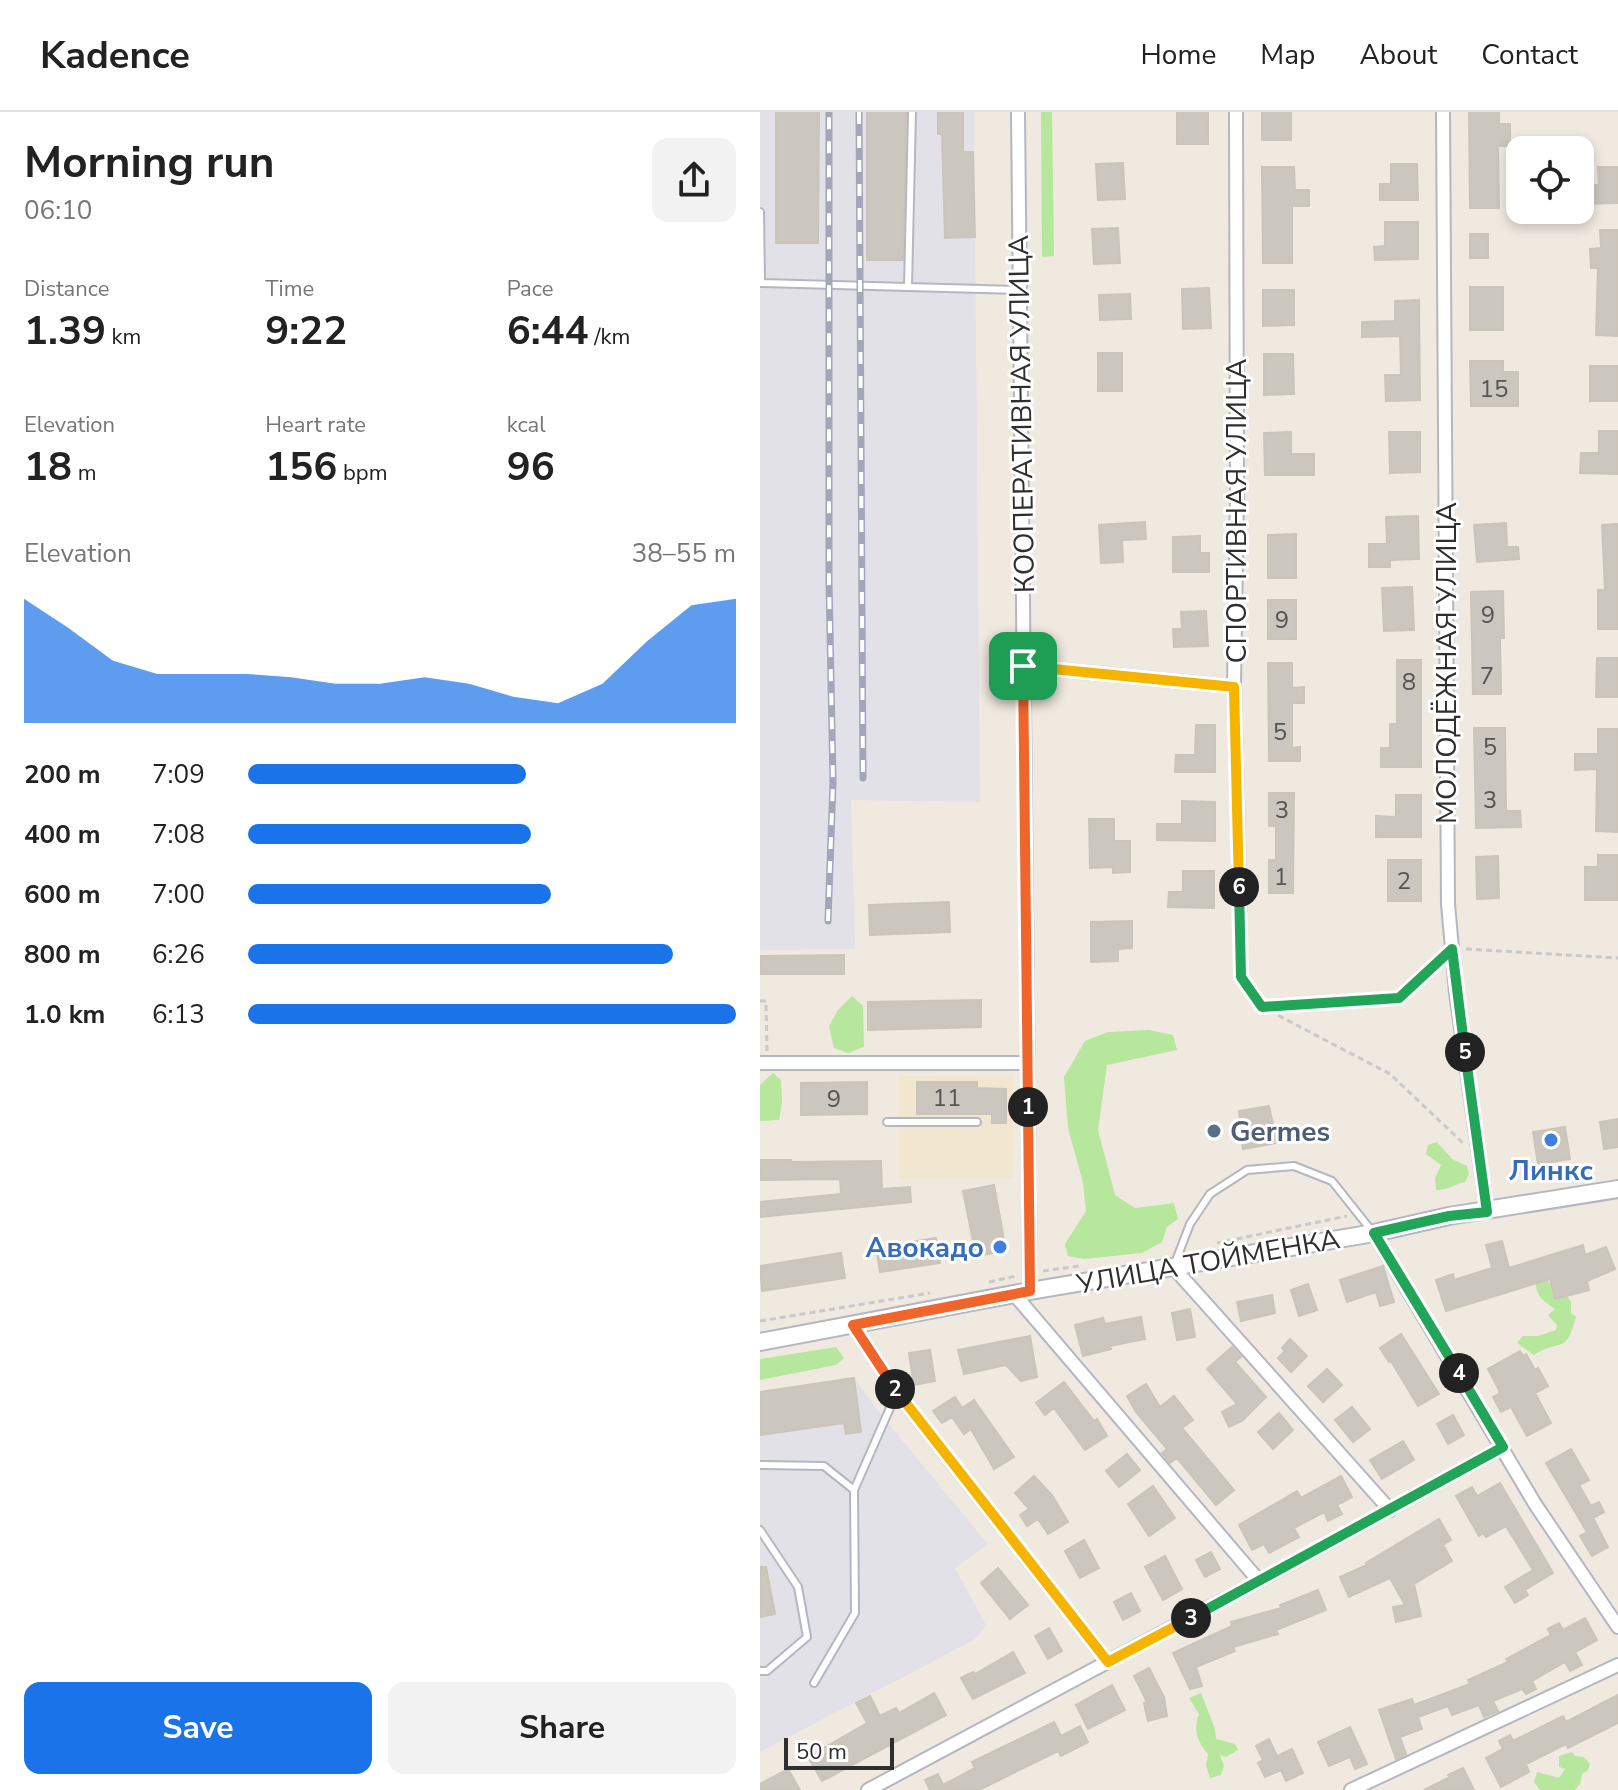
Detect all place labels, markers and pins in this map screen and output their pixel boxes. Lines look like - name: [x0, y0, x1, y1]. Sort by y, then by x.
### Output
- pin: [989, 632, 1057, 700]
- pin: 6: [1219, 867, 1259, 907]
- pin: 5: [1445, 1032, 1485, 1072]
- pin: 1: [1008, 1087, 1048, 1127]
- place label: Germes: [1230, 1113, 1330, 1151]
- marker: Germes: [1205, 1122, 1223, 1140]
- marker: Линкс: [1542, 1131, 1560, 1149]
- place label: Линкс: [1509, 1152, 1594, 1190]
- place label: Авокадо: [866, 1229, 984, 1267]
- marker: Авокадо: [991, 1238, 1009, 1256]
- pin: 4: [1439, 1353, 1479, 1393]
- pin: 2: [875, 1369, 915, 1409]
- pin: 3: [1171, 1598, 1211, 1638]

